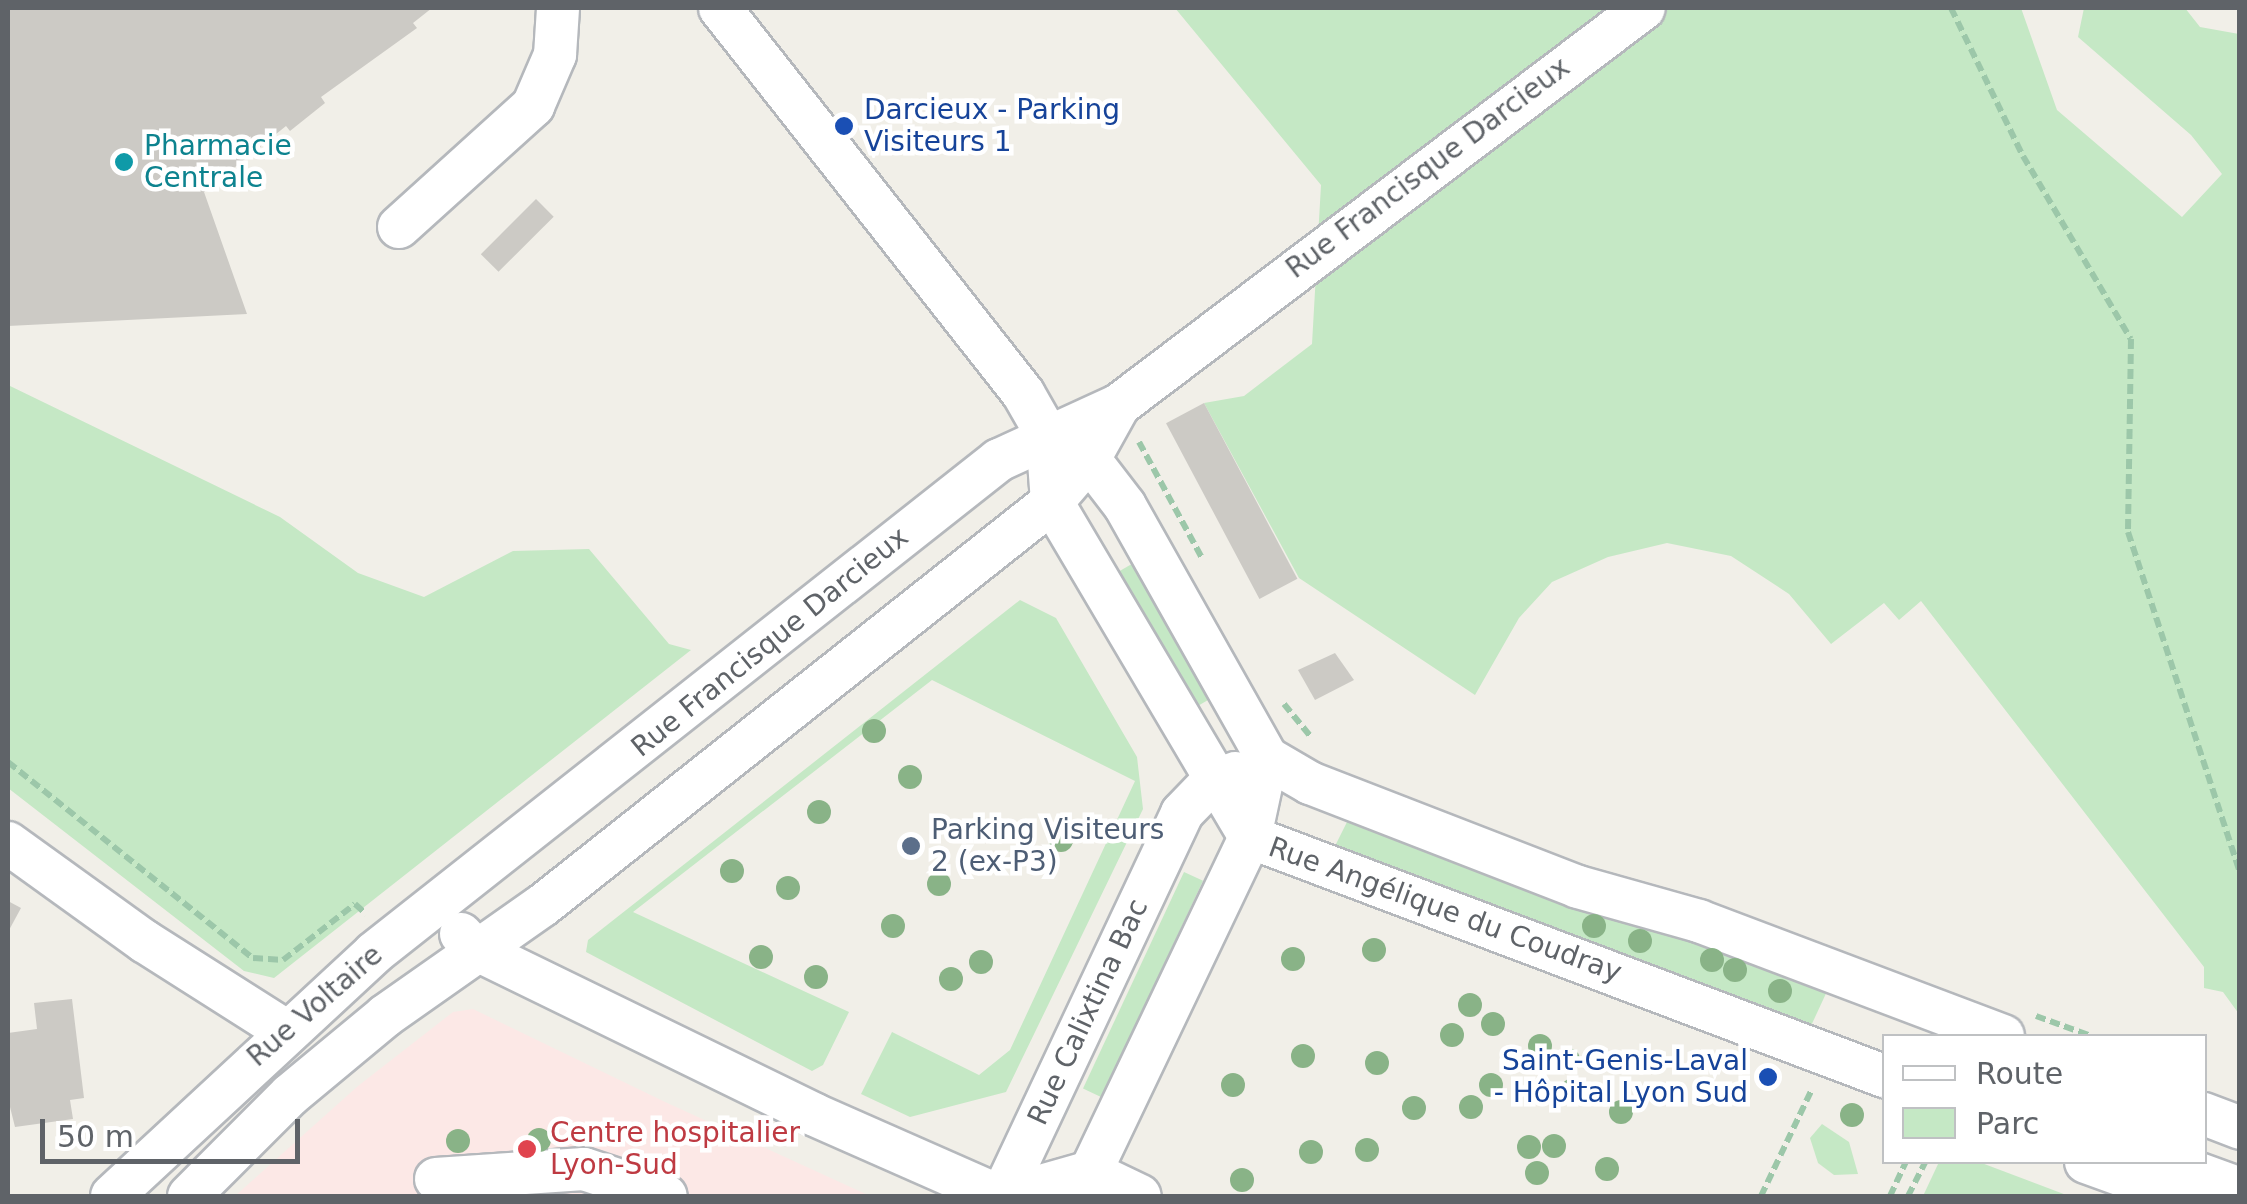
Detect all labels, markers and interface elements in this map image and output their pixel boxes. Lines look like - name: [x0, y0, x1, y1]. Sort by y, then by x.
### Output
- street label: Rue Francisque Darcieux: [1280, 50, 1576, 286]
- place label: Darcieux - Parking Visiteurs 1: [864, 93, 1120, 159]
- marker: Darcieux - Parking Visiteurs 1: [833, 115, 855, 137]
- place label: Pharmacie Centrale: [144, 129, 292, 195]
- marker: Pharmacie Centrale: [113, 151, 135, 173]
- street label: Rue Francisque Darcieux: [625, 520, 915, 764]
- place label: Parking Visiteurs 2 (ex-P3): [931, 813, 1164, 879]
- street label: Rue Angélique du Coudray: [1264, 830, 1626, 990]
- marker: Parking Visiteurs 2 (ex-P3): [900, 835, 922, 857]
- street label: Rue Calixtina Bac: [1021, 894, 1155, 1130]
- street label: Rue Voltaire: [241, 938, 389, 1074]
- legend: [1882, 1034, 2207, 1164]
- place label: Saint-Genis-Laval - Hôpital Lyon Sud: [1494, 1044, 1748, 1110]
- text: Route: [1976, 1056, 2063, 1091]
- marker: Saint-Genis-Laval - Hôpital Lyon Sud: [1757, 1066, 1779, 1088]
- scale bar: [45, 1099, 305, 1161]
- text: Parc: [1976, 1106, 2039, 1141]
- place label: Centre hospitalier Lyon-Sud: [550, 1116, 800, 1182]
- text: 50 m: [57, 1119, 134, 1154]
- marker: Centre hospitalier Lyon-Sud: [514, 1136, 540, 1162]

